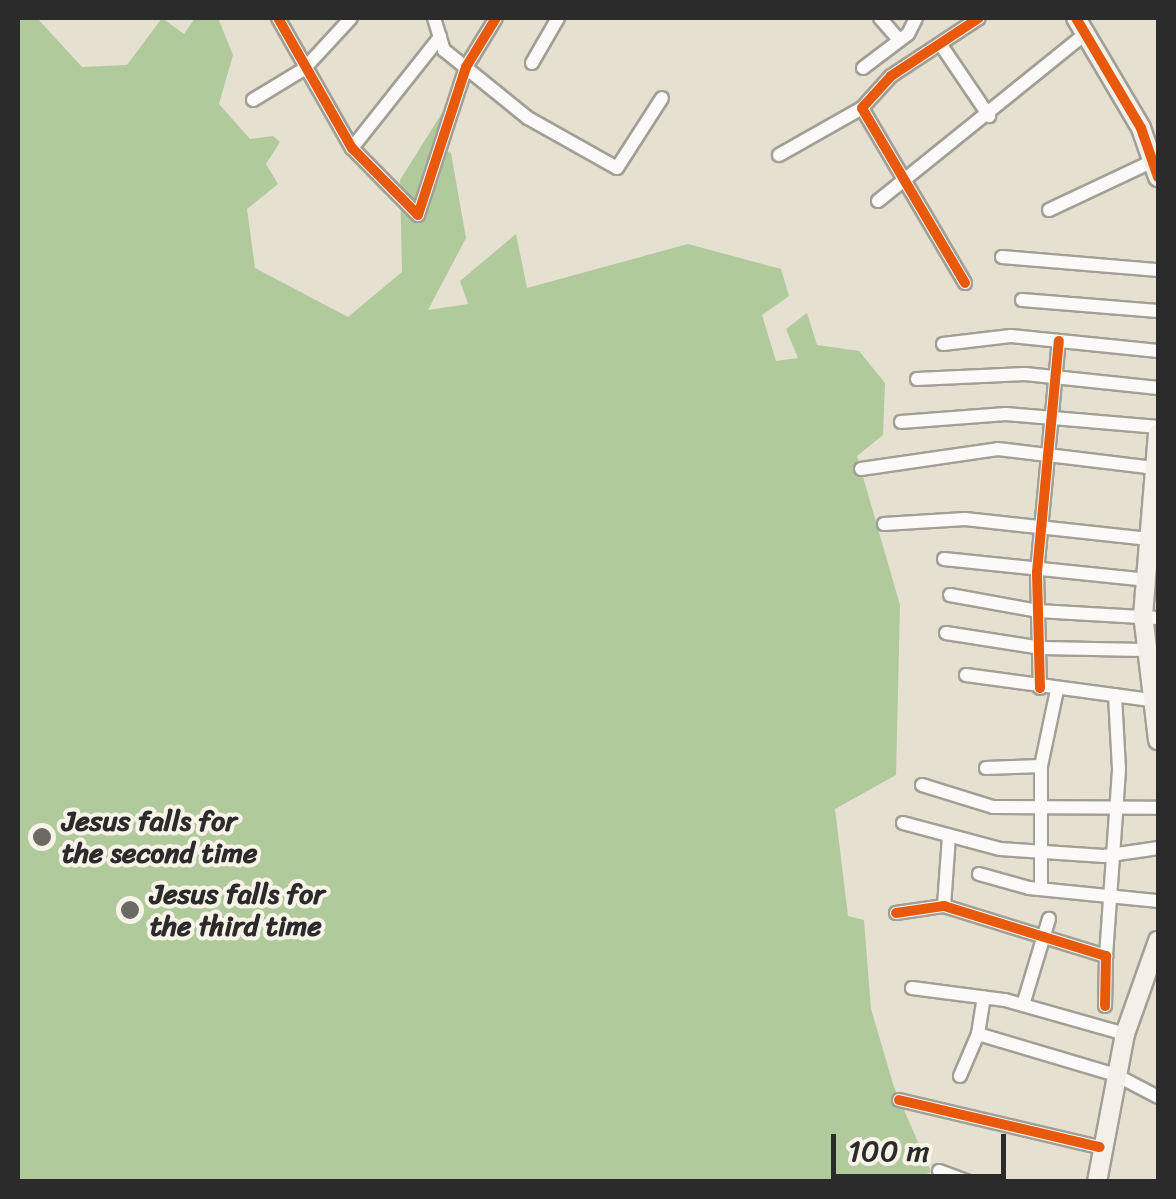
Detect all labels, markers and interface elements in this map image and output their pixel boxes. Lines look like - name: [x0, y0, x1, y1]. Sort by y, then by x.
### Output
- place label: Jesus falls for the second time: [62, 804, 259, 870]
- marker: Jesus falls for the second time: [31, 826, 53, 848]
- place label: Jesus falls for the third time: [150, 877, 326, 943]
- marker: Jesus falls for the third time: [119, 899, 141, 921]
- scale bar: [836, 1114, 1011, 1176]
- text: 100 m: [848, 1124, 930, 1178]

